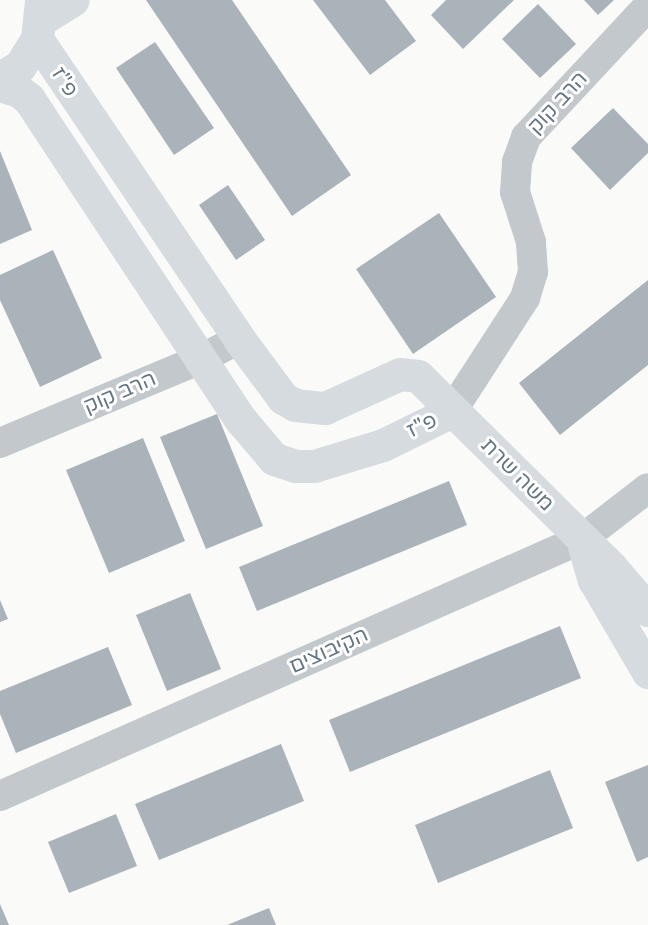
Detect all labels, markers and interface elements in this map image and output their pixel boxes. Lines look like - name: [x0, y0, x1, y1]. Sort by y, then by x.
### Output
- street label: פ"ז: [45, 62, 83, 102]
- street label: הרב קוק: [523, 67, 593, 139]
- street label: הרב קוק: [80, 367, 160, 419]
- street label: פ"ז: [403, 408, 441, 444]
- street label: משה שרת: [475, 433, 559, 517]
- street label: הקיבוצים: [286, 623, 372, 679]

